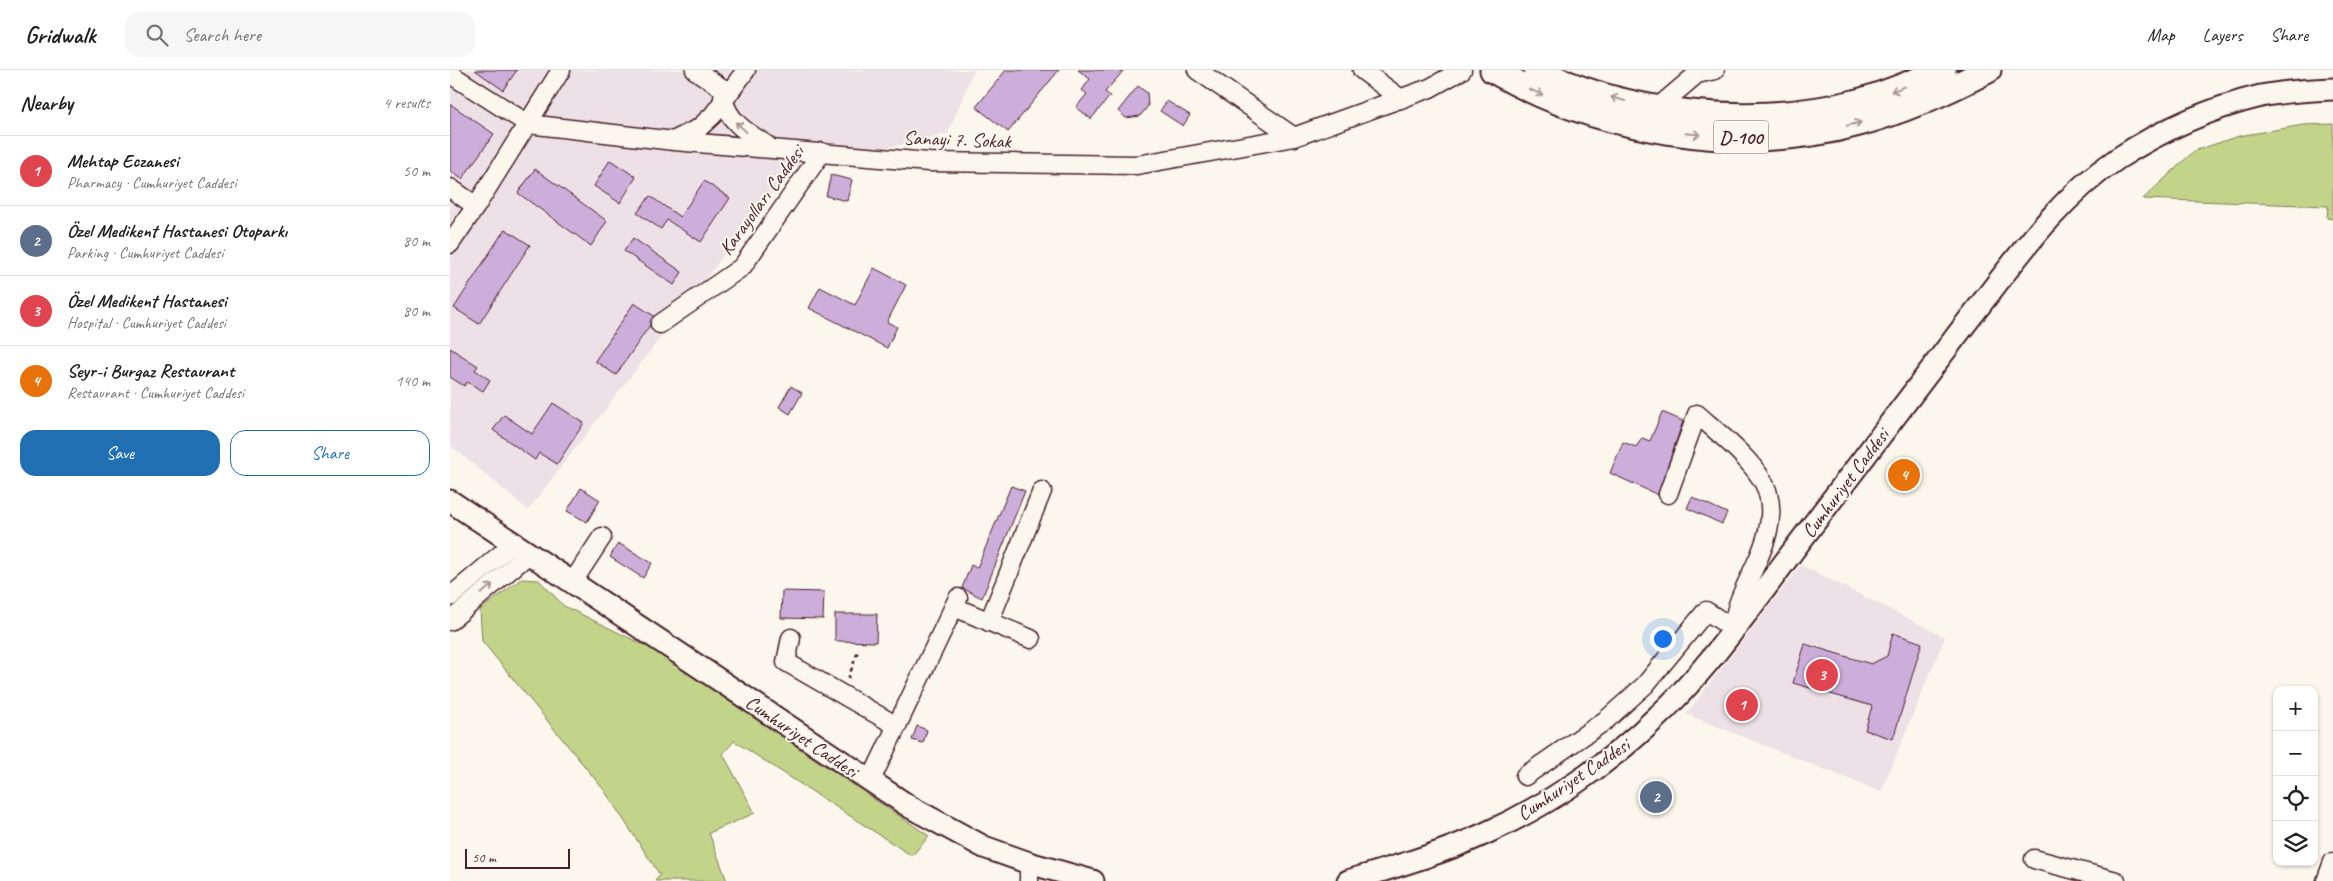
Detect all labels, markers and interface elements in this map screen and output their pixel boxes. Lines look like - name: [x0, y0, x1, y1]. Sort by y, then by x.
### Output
- search box: [125, 12, 475, 57]
- text: Gridwalk: [25, 20, 95, 50]
- icon: search: [143, 21, 171, 49]
- text: Search here: [183, 23, 261, 47]
- text: Map: [2147, 24, 2175, 46]
- text: Layers: [2203, 24, 2242, 46]
- text: Share: [2270, 24, 2308, 46]
- one-way arrow: [1891, 85, 1906, 94]
- one-way arrow: [1528, 88, 1543, 98]
- text: Nearby: [20, 90, 73, 116]
- text: 4 results: [383, 93, 430, 113]
- one-way arrow: [1610, 94, 1626, 104]
- one-way arrow: [1846, 119, 1862, 128]
- road number: D-100: [1714, 121, 1768, 154]
- one-way arrow: [735, 122, 748, 133]
- street label: Sanayi 7. Sokak: [903, 125, 1013, 154]
- one-way arrow: [1684, 129, 1700, 139]
- street label: Karayolları Caddesi: [713, 139, 811, 260]
- text: Mehtap Eczanesi: [67, 149, 179, 173]
- text: 1: [32, 161, 40, 181]
- text: 50 m: [403, 161, 430, 181]
- text: Pharmacy · Cumhuriyet Caddesi: [67, 173, 236, 193]
- text: Özel Medikent Hastanesi Otoparkı: [67, 219, 287, 243]
- text: 2: [32, 231, 40, 251]
- text: 80 m: [403, 231, 430, 251]
- text: Parking · Cumhuriyet Caddesi: [67, 243, 223, 263]
- text: Özel Medikent Hastanesi: [67, 289, 227, 313]
- text: 3: [32, 301, 40, 321]
- text: 80 m: [403, 301, 430, 321]
- text: Hospital · Cumhuriyet Caddesi: [67, 313, 226, 333]
- text: Seyr-i Burgaz Restaurant: [67, 359, 234, 383]
- text: 4: [32, 371, 40, 391]
- text: 140 m: [396, 371, 430, 391]
- text: Restaurant · Cumhuriyet Caddesi: [67, 383, 244, 403]
- street label: Cumhuriyet Caddesi: [1796, 422, 1896, 543]
- button: Save: [20, 430, 220, 476]
- button: Share: [230, 430, 430, 476]
- pin: 4: [1888, 456, 1920, 494]
- one-way arrow: [481, 584, 494, 595]
- your location: [1650, 626, 1676, 652]
- pin: 3: [1806, 656, 1838, 694]
- pin: 1: [1726, 686, 1758, 724]
- map controls: [2273, 686, 2318, 866]
- button: +: [2273, 686, 2318, 731]
- street label: Cumhuriyet Caddesi: [741, 690, 865, 785]
- street label: Cumhuriyet Caddesi: [1512, 731, 1636, 826]
- button: −: [2273, 731, 2318, 776]
- button: locate: [2273, 776, 2318, 821]
- pin: 2: [1640, 778, 1672, 816]
- button: layers: [2273, 821, 2318, 866]
- scale bar: [465, 846, 570, 869]
- text: 50 m: [472, 849, 496, 866]

